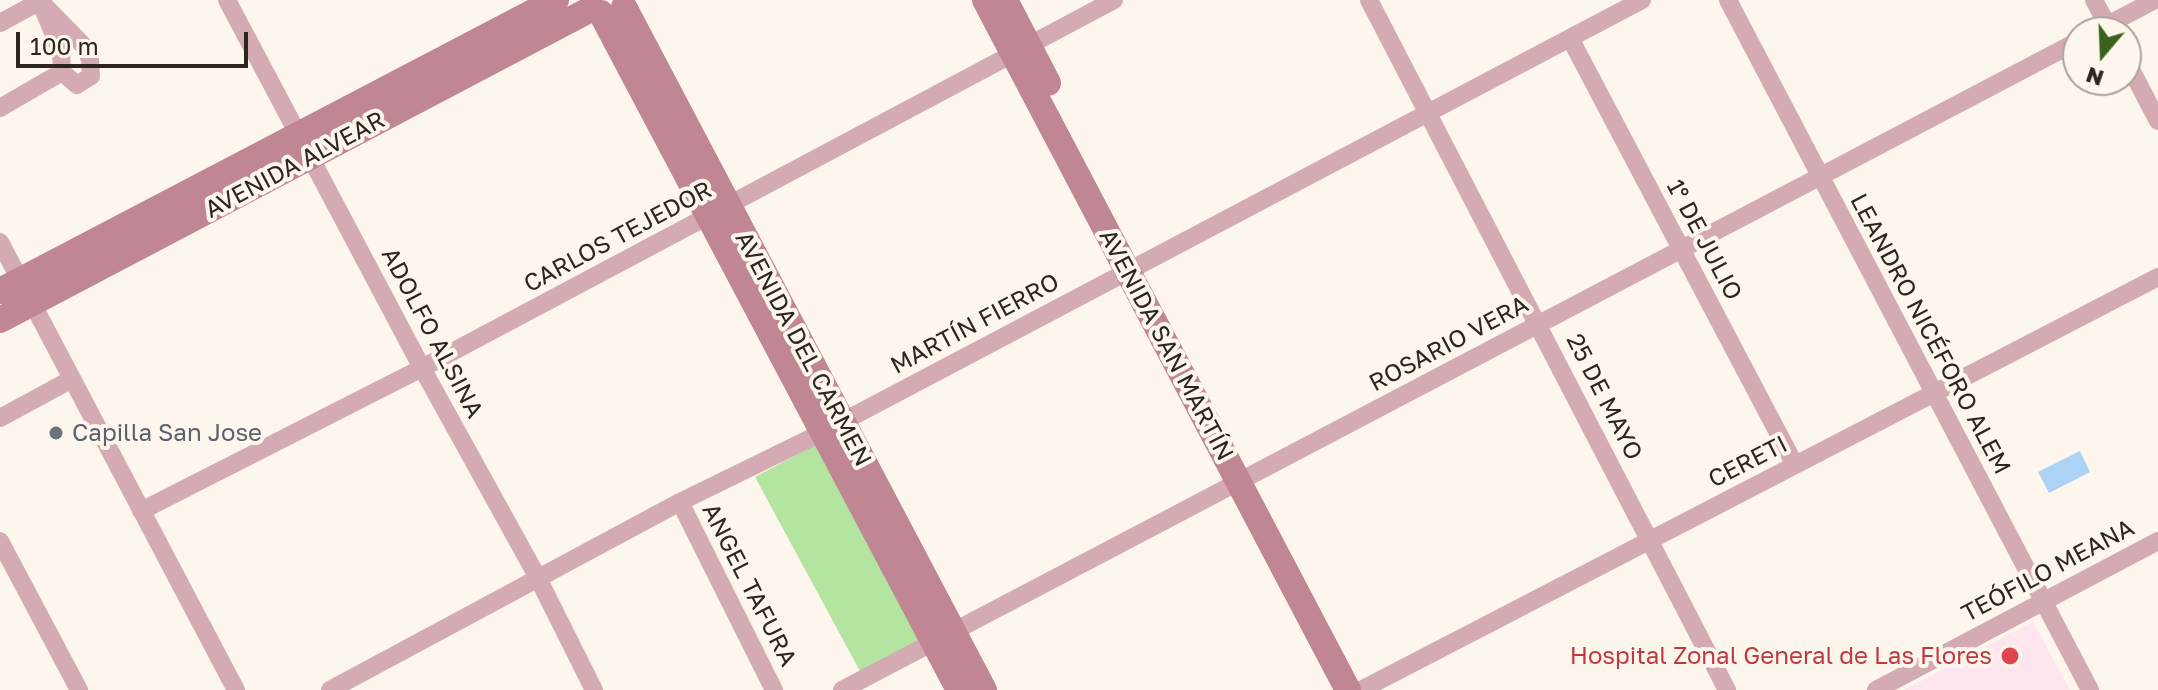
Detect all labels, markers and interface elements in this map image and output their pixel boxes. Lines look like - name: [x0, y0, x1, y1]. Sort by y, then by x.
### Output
- scale bar: [20, 16, 252, 66]
- north arrow: [2062, 16, 2142, 96]
- text: 100 m: [30, 31, 99, 60]
- text: N: [2082, 62, 2107, 93]
- street label: AVENIDA ALVEAR: [200, 106, 390, 224]
- street label: CARLOS TEJEDOR: [519, 175, 717, 299]
- street label: 1° DE JULIO: [1660, 175, 1748, 305]
- street label: LEANDRO NICÉFORO ALEM: [1844, 189, 2016, 479]
- street label: AVENIDA SAN MARTÍN: [1093, 224, 1239, 466]
- street label: AVENIDA DEL CARMEN: [729, 227, 877, 471]
- street label: ADOLFO ALSINA: [375, 243, 489, 423]
- street label: MARTÍN FIERRO: [886, 268, 1064, 380]
- street label: ROSARIO VERA: [1365, 290, 1533, 398]
- street label: 25 DE MAYO: [1560, 329, 1648, 465]
- place label: Capilla San Jose: [72, 419, 262, 447]
- marker: Capilla San Jose: [47, 424, 65, 442]
- street label: CERETI: [1704, 430, 1792, 494]
- street label: ANGEL TAFURA: [696, 499, 802, 671]
- street label: TEÓFILO MEANA: [1957, 513, 2139, 629]
- place label: Hospital Zonal General de Las Flores: [1570, 642, 1992, 670]
- marker: Hospital Zonal General de Las Flores: [1999, 645, 2021, 667]

